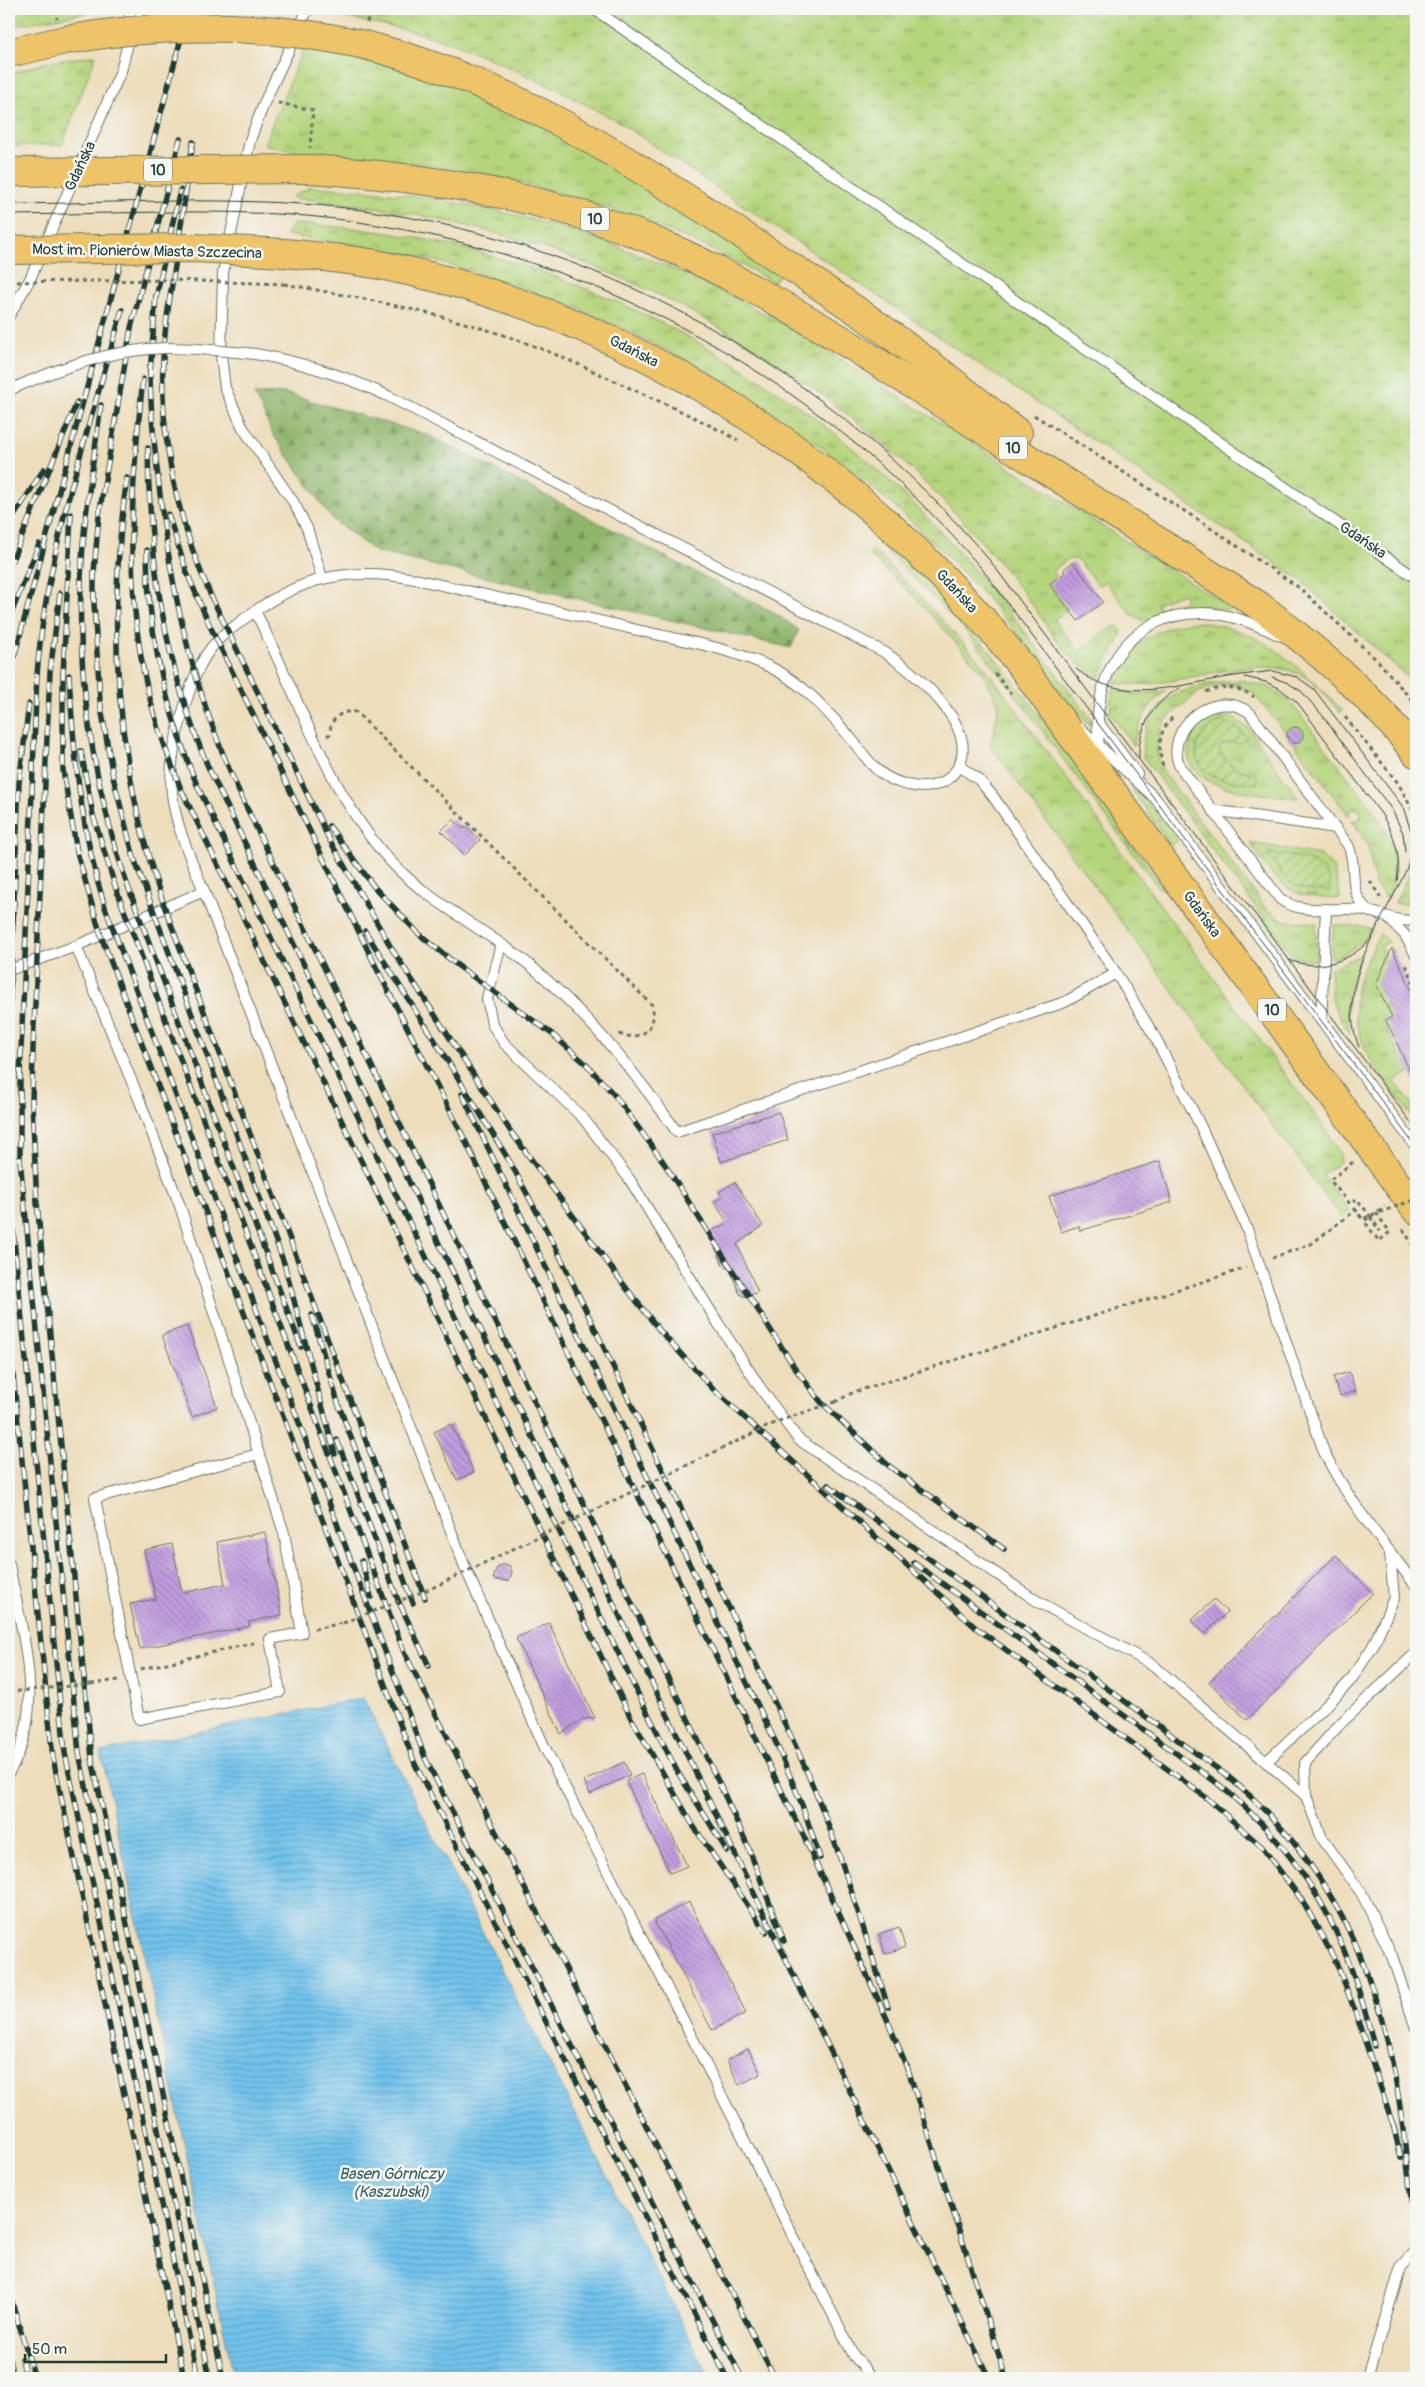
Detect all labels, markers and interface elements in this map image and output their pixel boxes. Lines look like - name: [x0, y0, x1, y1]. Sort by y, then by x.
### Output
- street label: Gdańska: [61, 138, 100, 194]
- road number: 10: [144, 158, 172, 182]
- road number: 10: [581, 208, 609, 230]
- street label: Most im. Pionierów Miasta Szczecina: [32, 240, 262, 263]
- street label: Gdańska: [606, 331, 662, 372]
- road number: 10: [999, 436, 1027, 459]
- street label: Gdańska: [1335, 518, 1390, 563]
- street label: Gdańska: [932, 566, 982, 617]
- street label: Gdańska: [1178, 887, 1225, 941]
- road number: 10: [1258, 998, 1286, 1022]
- water label: Basen Górniczy (Kaszubski): [339, 2164, 445, 2202]
- scale bar: [25, 2332, 166, 2364]
- text: 50 m: [32, 2340, 67, 2359]

